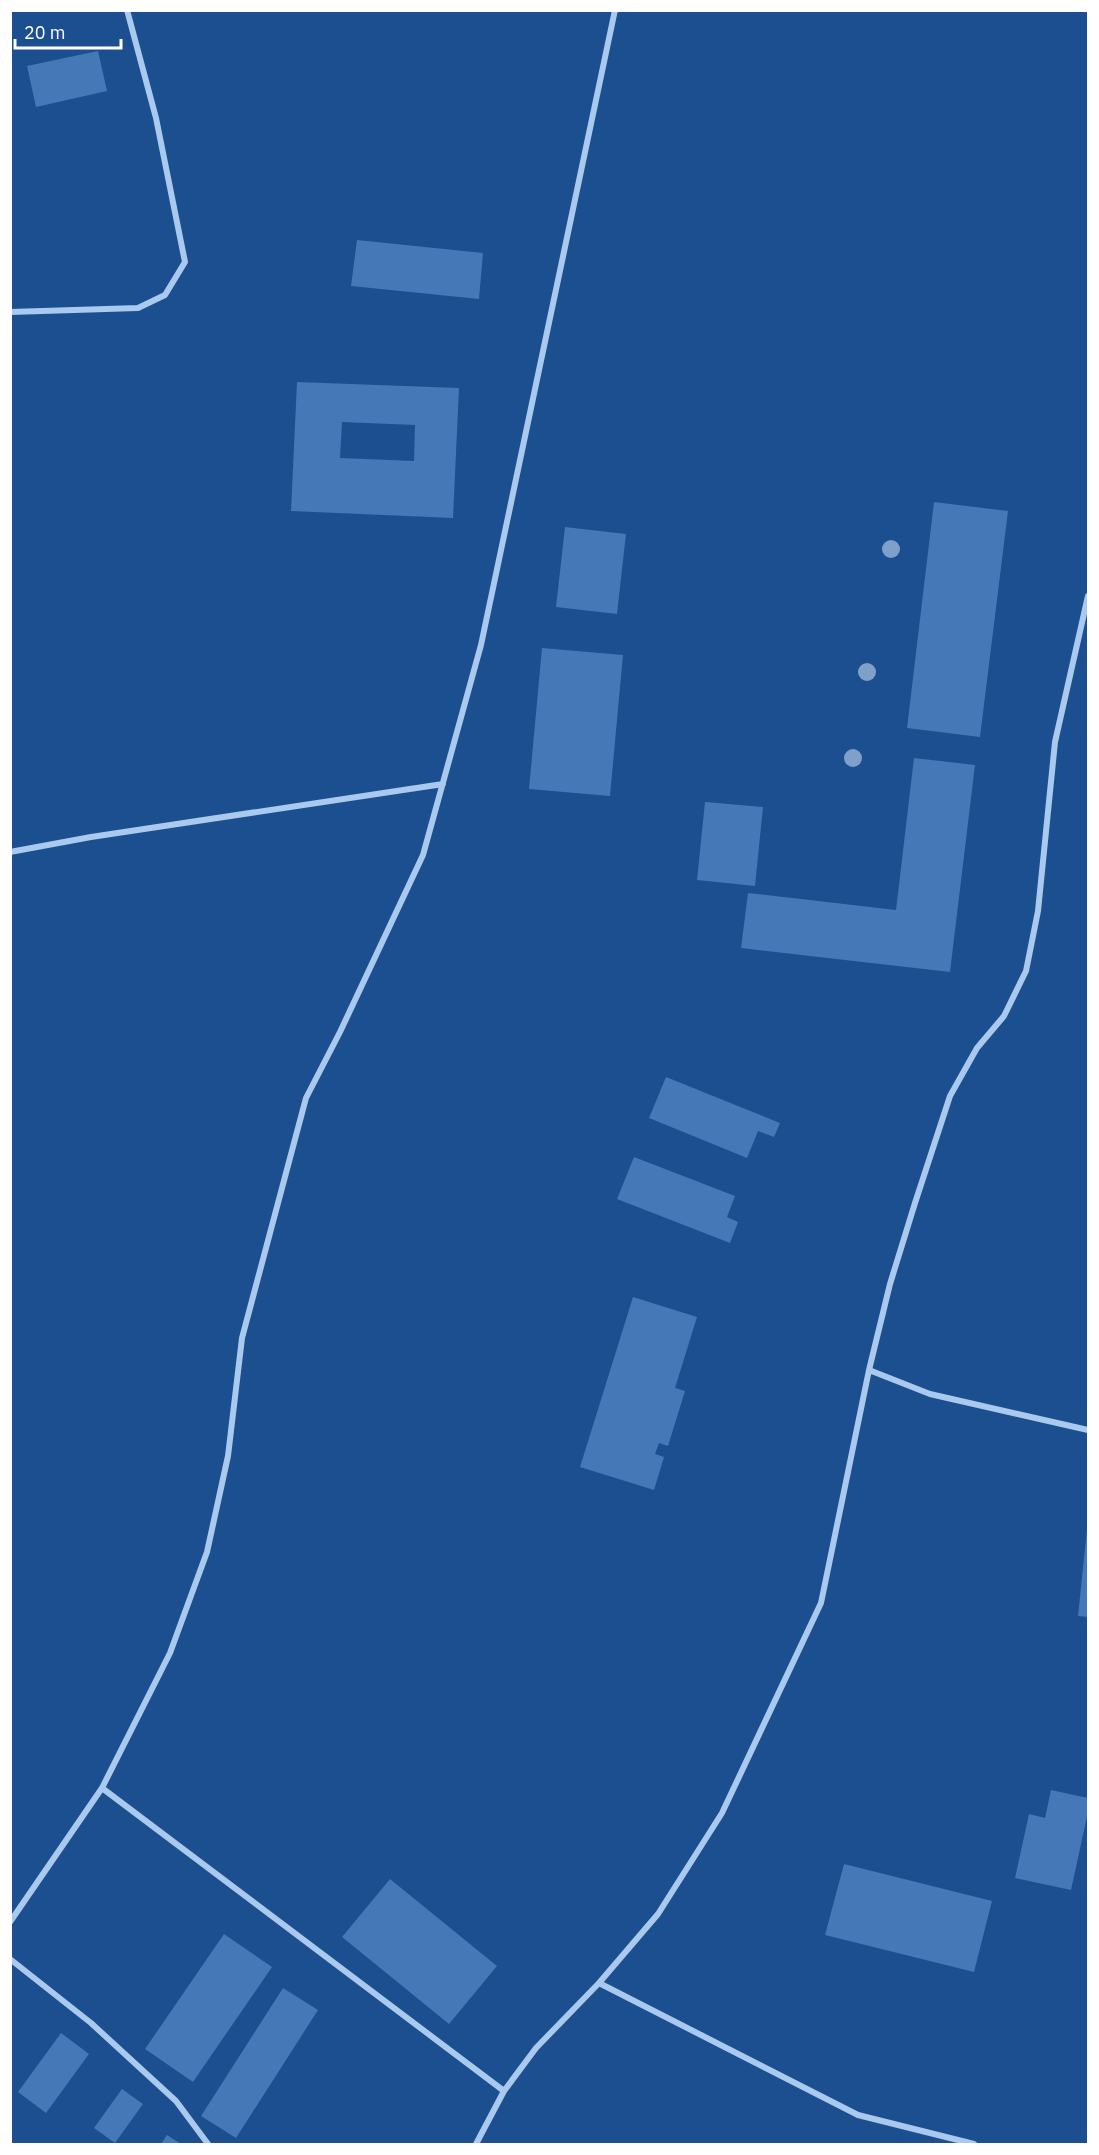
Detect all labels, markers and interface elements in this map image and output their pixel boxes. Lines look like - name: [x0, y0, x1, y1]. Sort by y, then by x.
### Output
- scale bar: [15, 12, 122, 50]
- text: 20 m: [24, 21, 66, 44]

